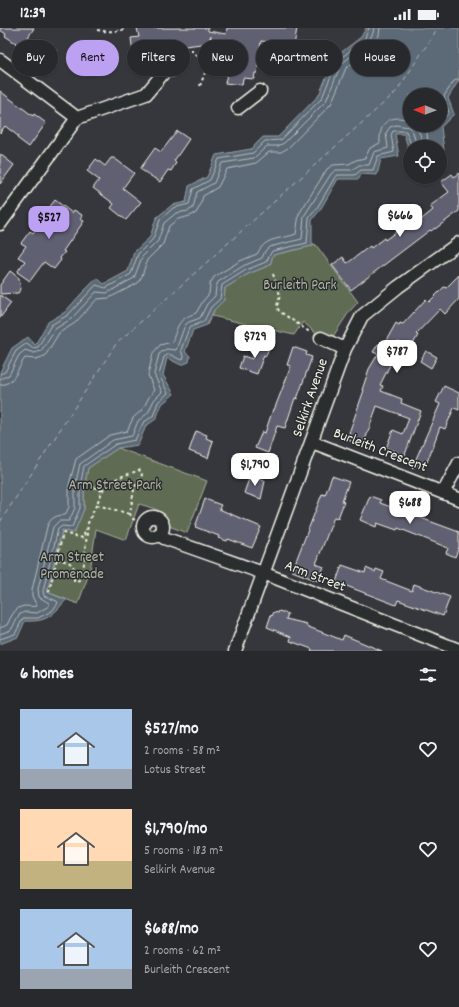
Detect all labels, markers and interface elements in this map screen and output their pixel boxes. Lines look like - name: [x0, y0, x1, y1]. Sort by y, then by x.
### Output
- text: 12:39: [20, 3, 46, 25]
- chip: Buy: [12, 40, 58, 76]
- chip: Rent: [66, 40, 119, 76]
- chip: Filters: [127, 40, 190, 76]
- chip: New: [198, 40, 248, 76]
- chip: Apartment: [256, 40, 342, 76]
- chip: House: [350, 40, 410, 76]
- north arrow: [403, 88, 447, 132]
- map controls: [403, 88, 447, 184]
- button: locate: [403, 140, 447, 184]
- pin: $666: [376, 204, 424, 238]
- pin: $527: [25, 206, 73, 240]
- text: $666: [387, 207, 413, 226]
- text: $527: [37, 209, 61, 228]
- park label: Burleith Park: [263, 275, 337, 297]
- pin: $729: [231, 325, 279, 359]
- text: $729: [243, 328, 267, 347]
- pin: $787: [373, 340, 421, 374]
- text: $787: [386, 343, 408, 362]
- street label: Selkirk Avenue: [287, 355, 335, 440]
- street label: Burleith Crescent: [330, 423, 431, 479]
- pin: $1,790: [222, 453, 288, 487]
- text: $1,790: [240, 456, 270, 475]
- park label: Arm Street Park: [69, 475, 161, 497]
- pin: $688: [386, 491, 434, 525]
- text: $688: [398, 494, 422, 513]
- park label: Arm Street Promenade: [40, 547, 104, 586]
- street label: Arm Street: [281, 555, 349, 599]
- text: 6 homes: [20, 663, 74, 687]
- icon: filters: [417, 664, 439, 686]
- text: $527/mo: [144, 718, 199, 742]
- icon: home: [52, 725, 100, 773]
- icon: heart: [417, 738, 439, 760]
- text: 2 rooms · 58 m²: [144, 742, 220, 761]
- text: Lotus Street: [144, 761, 206, 780]
- text: $1,790/mo: [144, 818, 207, 842]
- icon: home: [52, 825, 100, 873]
- icon: heart: [417, 838, 439, 860]
- text: 5 rooms · 183 m²: [144, 842, 223, 861]
- text: Selkirk Avenue: [144, 861, 215, 880]
- text: $688/mo: [144, 918, 199, 942]
- icon: home: [52, 925, 100, 973]
- icon: heart: [417, 938, 439, 960]
- text: 2 rooms · 62 m²: [144, 942, 221, 961]
- text: Burleith Crescent: [144, 961, 230, 980]

